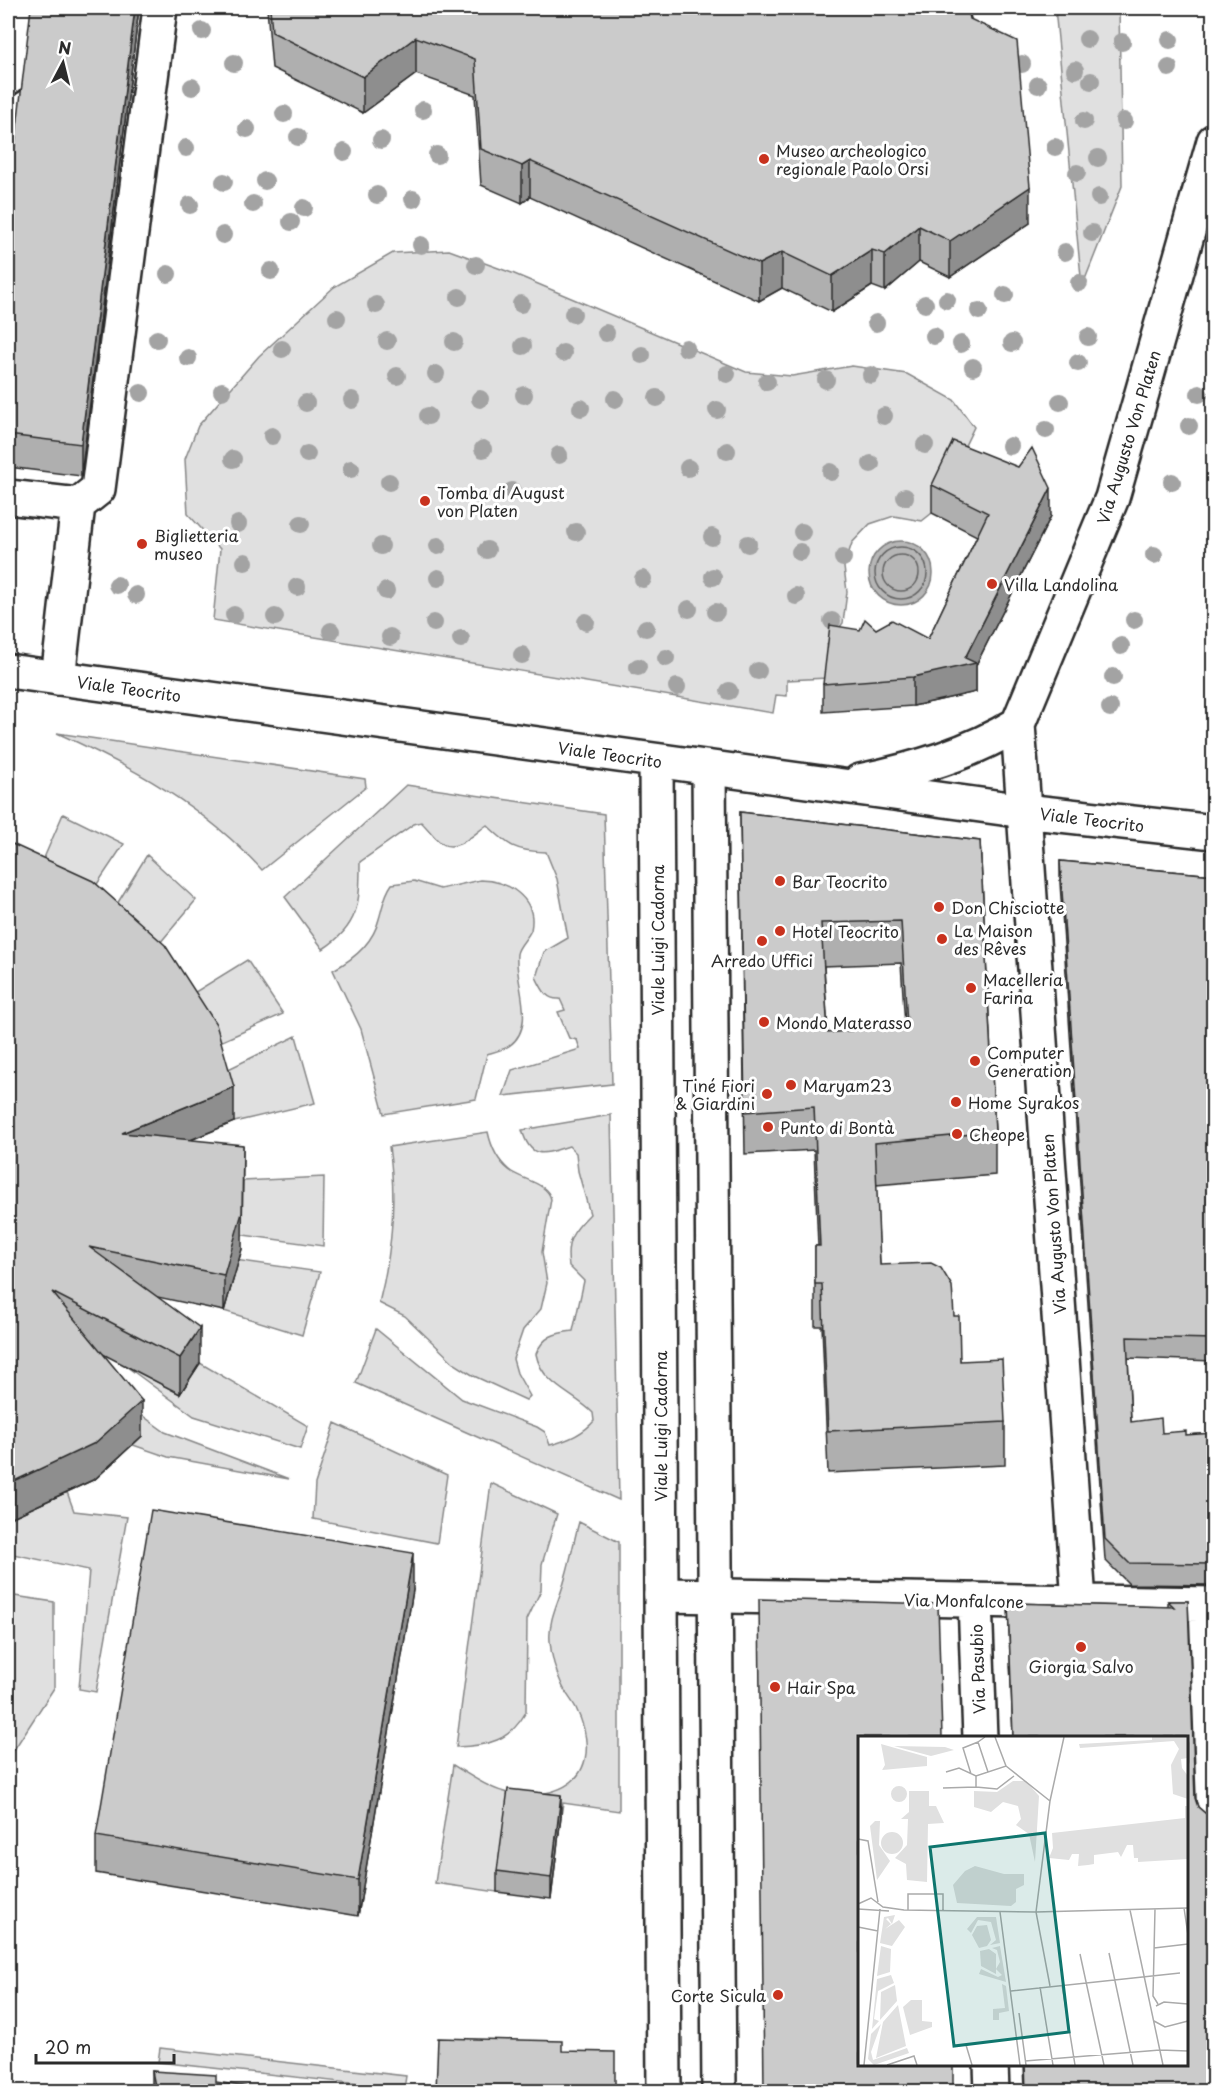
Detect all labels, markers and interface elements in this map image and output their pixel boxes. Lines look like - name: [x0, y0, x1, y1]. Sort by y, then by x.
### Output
- north arrow: [33, 33, 93, 93]
- text: N: [57, 34, 73, 60]
- place label: Museo archeologico regionale Paolo Orsi: [776, 138, 929, 180]
- marker: Museo archeologico regionale Paolo Orsi: [757, 152, 771, 166]
- street label: Via Augusto Von Platen: [1090, 347, 1166, 527]
- place label: Tomba di August von Platen: [437, 480, 565, 522]
- marker: Tomba di August von Platen: [418, 494, 432, 508]
- place label: Biglietteria museo: [154, 523, 239, 565]
- marker: Biglietteria museo: [135, 537, 149, 551]
- place label: Villa Landolina: [1004, 572, 1118, 596]
- marker: Villa Landolina: [985, 577, 999, 591]
- street label: Viale Teocrito: [75, 669, 183, 707]
- street label: Viale Teocrito: [556, 735, 664, 773]
- street label: Viale Teocrito: [1038, 801, 1146, 837]
- street label: Viale Luigi Cadorna: [645, 865, 669, 1015]
- place label: Bar Teocrito: [792, 869, 888, 893]
- marker: Bar Teocrito: [773, 874, 787, 888]
- place label: Don Chisciotte: [951, 895, 1064, 919]
- marker: Don Chisciotte: [932, 900, 946, 914]
- place label: La Maison des Rêves: [954, 918, 1033, 960]
- place label: Hotel Teocrito: [792, 919, 899, 943]
- marker: Hotel Teocrito: [773, 924, 787, 938]
- marker: La Maison des Rêves: [935, 932, 949, 946]
- marker: Arredo Uffici: [755, 934, 769, 948]
- place label: Arredo Uffici: [711, 948, 813, 972]
- place label: Macelleria Farina: [983, 967, 1063, 1009]
- marker: Macelleria Farina: [964, 981, 978, 995]
- place label: Mondo Materasso: [776, 1010, 912, 1034]
- marker: Mondo Materasso: [757, 1015, 771, 1029]
- place label: Computer Generation: [987, 1040, 1072, 1082]
- marker: Computer Generation: [968, 1054, 982, 1068]
- place label: Tiné Fiori & Giardini: [675, 1073, 755, 1115]
- place label: Maryam23: [803, 1073, 892, 1097]
- marker: Maryam23: [784, 1078, 798, 1092]
- marker: Tiné Fiori & Giardini: [760, 1087, 774, 1101]
- place label: Home Syrakos: [968, 1090, 1079, 1114]
- marker: Home Syrakos: [949, 1095, 963, 1109]
- place label: Punto di Bontà: [780, 1115, 894, 1139]
- marker: Punto di Bontà: [761, 1120, 775, 1134]
- place label: Cheope: [969, 1122, 1025, 1146]
- marker: Cheope: [950, 1127, 964, 1141]
- street label: Via Augusto Von Platen: [1035, 1133, 1071, 1315]
- street label: Viale Luigi Cadorna: [648, 1351, 672, 1501]
- street label: Via Monfalcone: [904, 1587, 1024, 1613]
- street label: Via Pasubio: [963, 1623, 991, 1714]
- marker: Giorgia Salvo: [1074, 1640, 1088, 1654]
- place label: Giorgia Salvo: [1028, 1654, 1134, 1678]
- place label: Hair Spa: [787, 1675, 856, 1699]
- marker: Hair Spa: [768, 1680, 782, 1694]
- inset map: [858, 1736, 1188, 2066]
- place label: Corte Sicula: [671, 1983, 766, 2007]
- marker: Corte Sicula: [771, 1988, 785, 2002]
- scale bar: [36, 2027, 174, 2065]
- text: 20 m: [45, 2033, 91, 2060]

